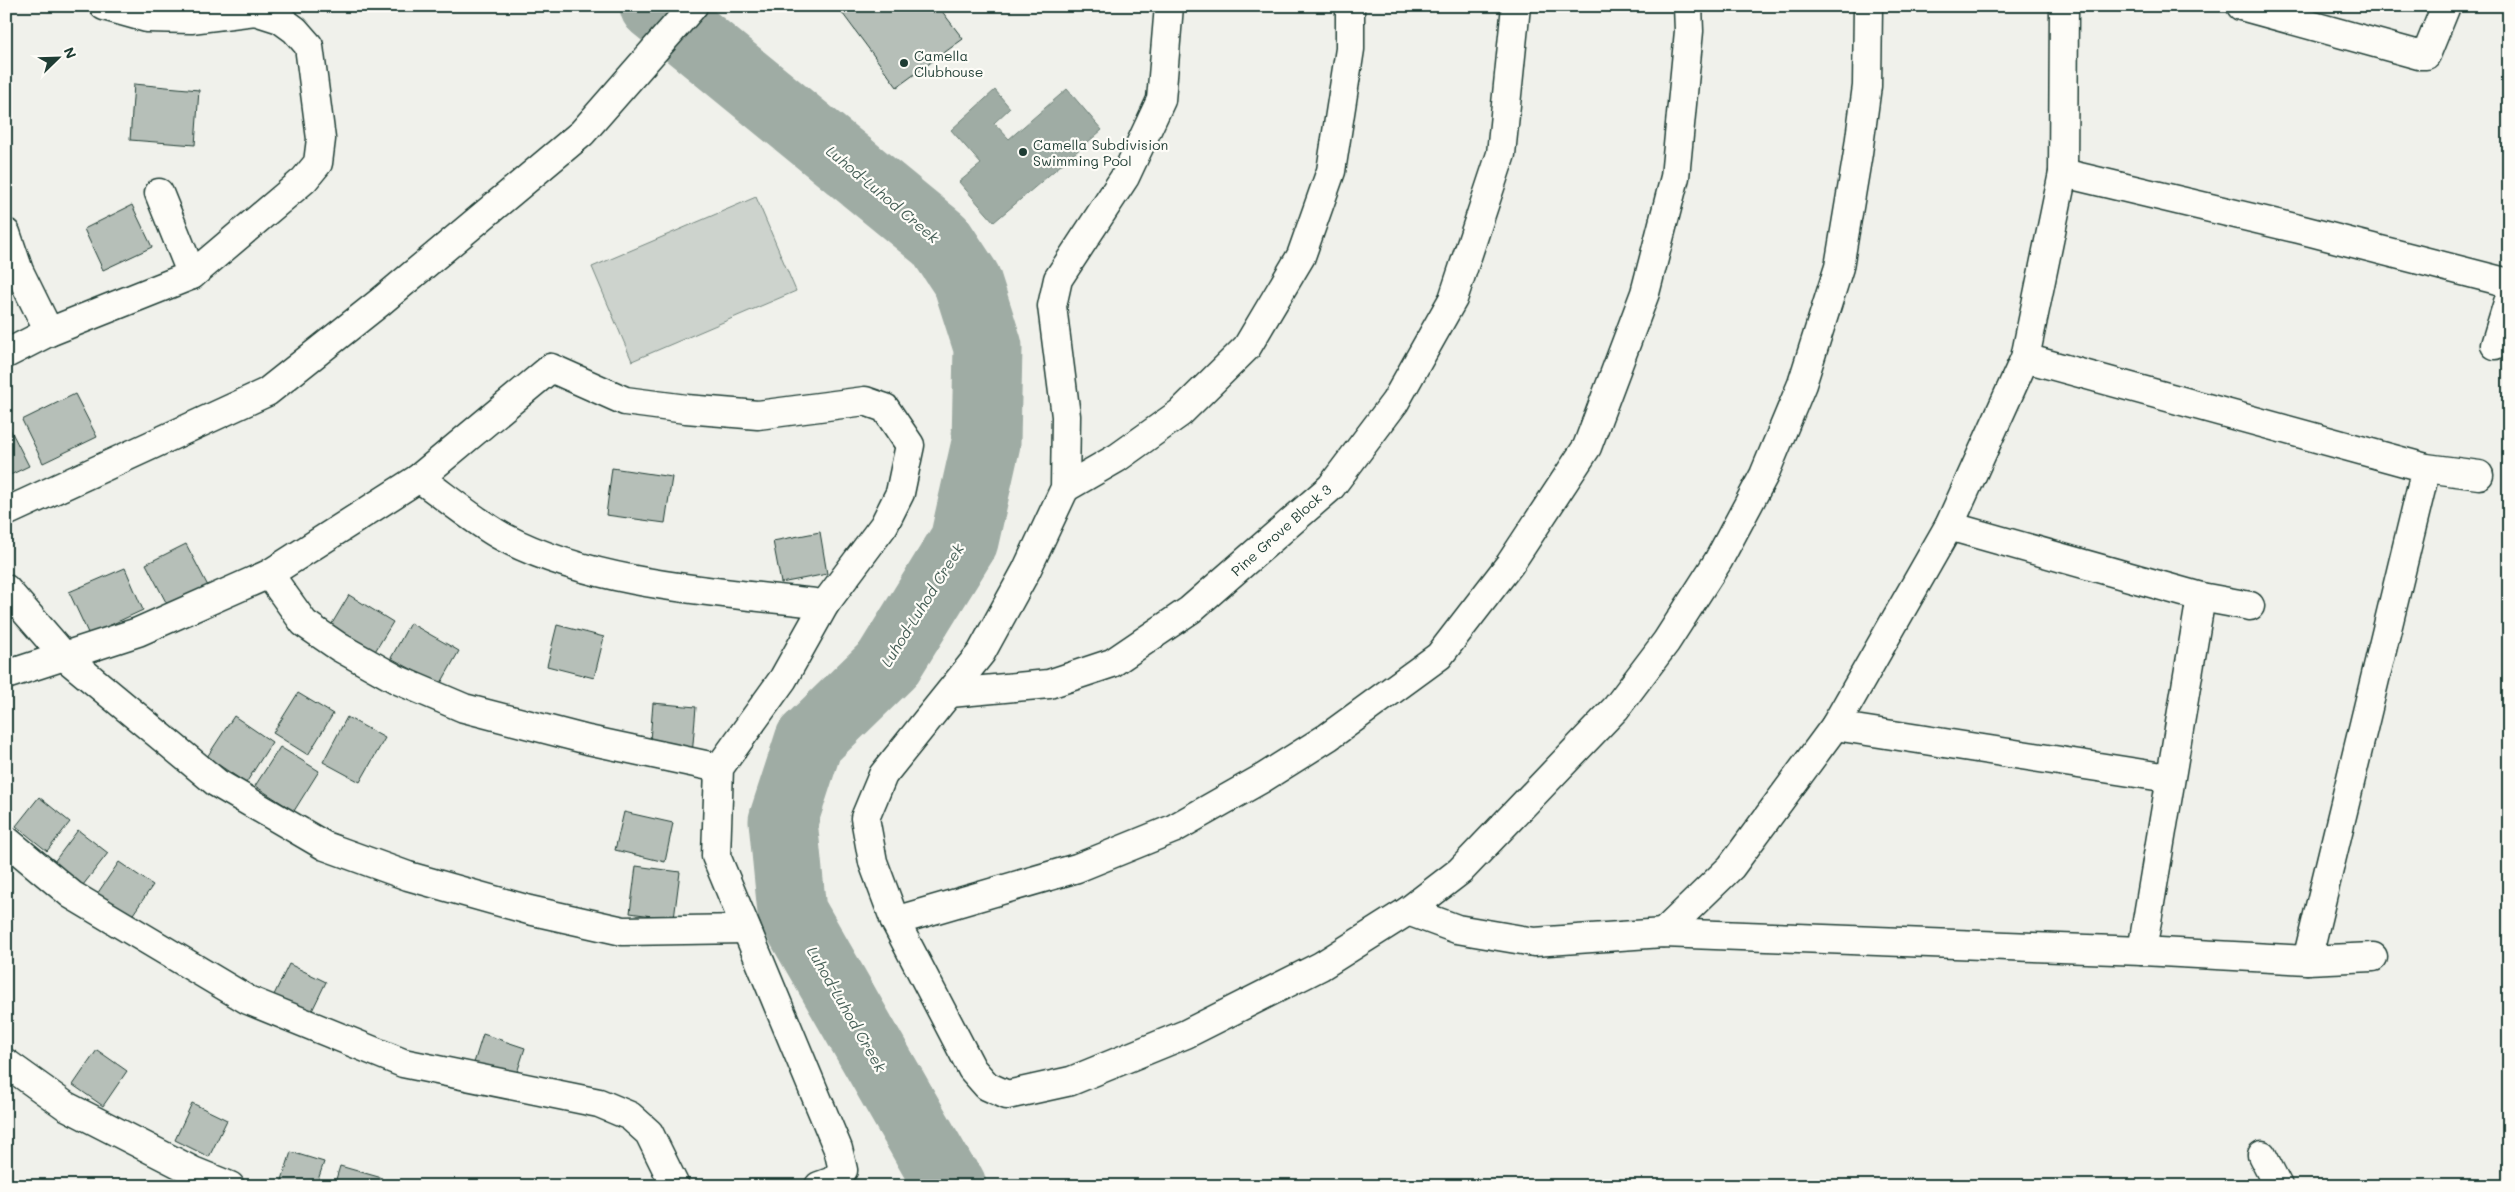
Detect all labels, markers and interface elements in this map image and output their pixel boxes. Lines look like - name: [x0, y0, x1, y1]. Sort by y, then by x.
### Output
- north arrow: [32, 32, 82, 82]
- text: N: [60, 44, 81, 61]
- place label: Camella Clubhouse: [914, 46, 983, 81]
- marker: Camella Clubhouse: [898, 57, 910, 69]
- place label: Camella Subdivision Swimming Pool: [1033, 135, 1168, 170]
- water label: Luhod-Luhod Creek: [822, 141, 945, 248]
- marker: Camella Subdivision Swimming Pool: [1017, 146, 1029, 158]
- street label: Pine Grove Block 3: [1227, 480, 1335, 580]
- water label: Luhod-Luhod Creek: [876, 539, 969, 670]
- water label: Luhod-Luhod Creek: [803, 943, 892, 1076]

